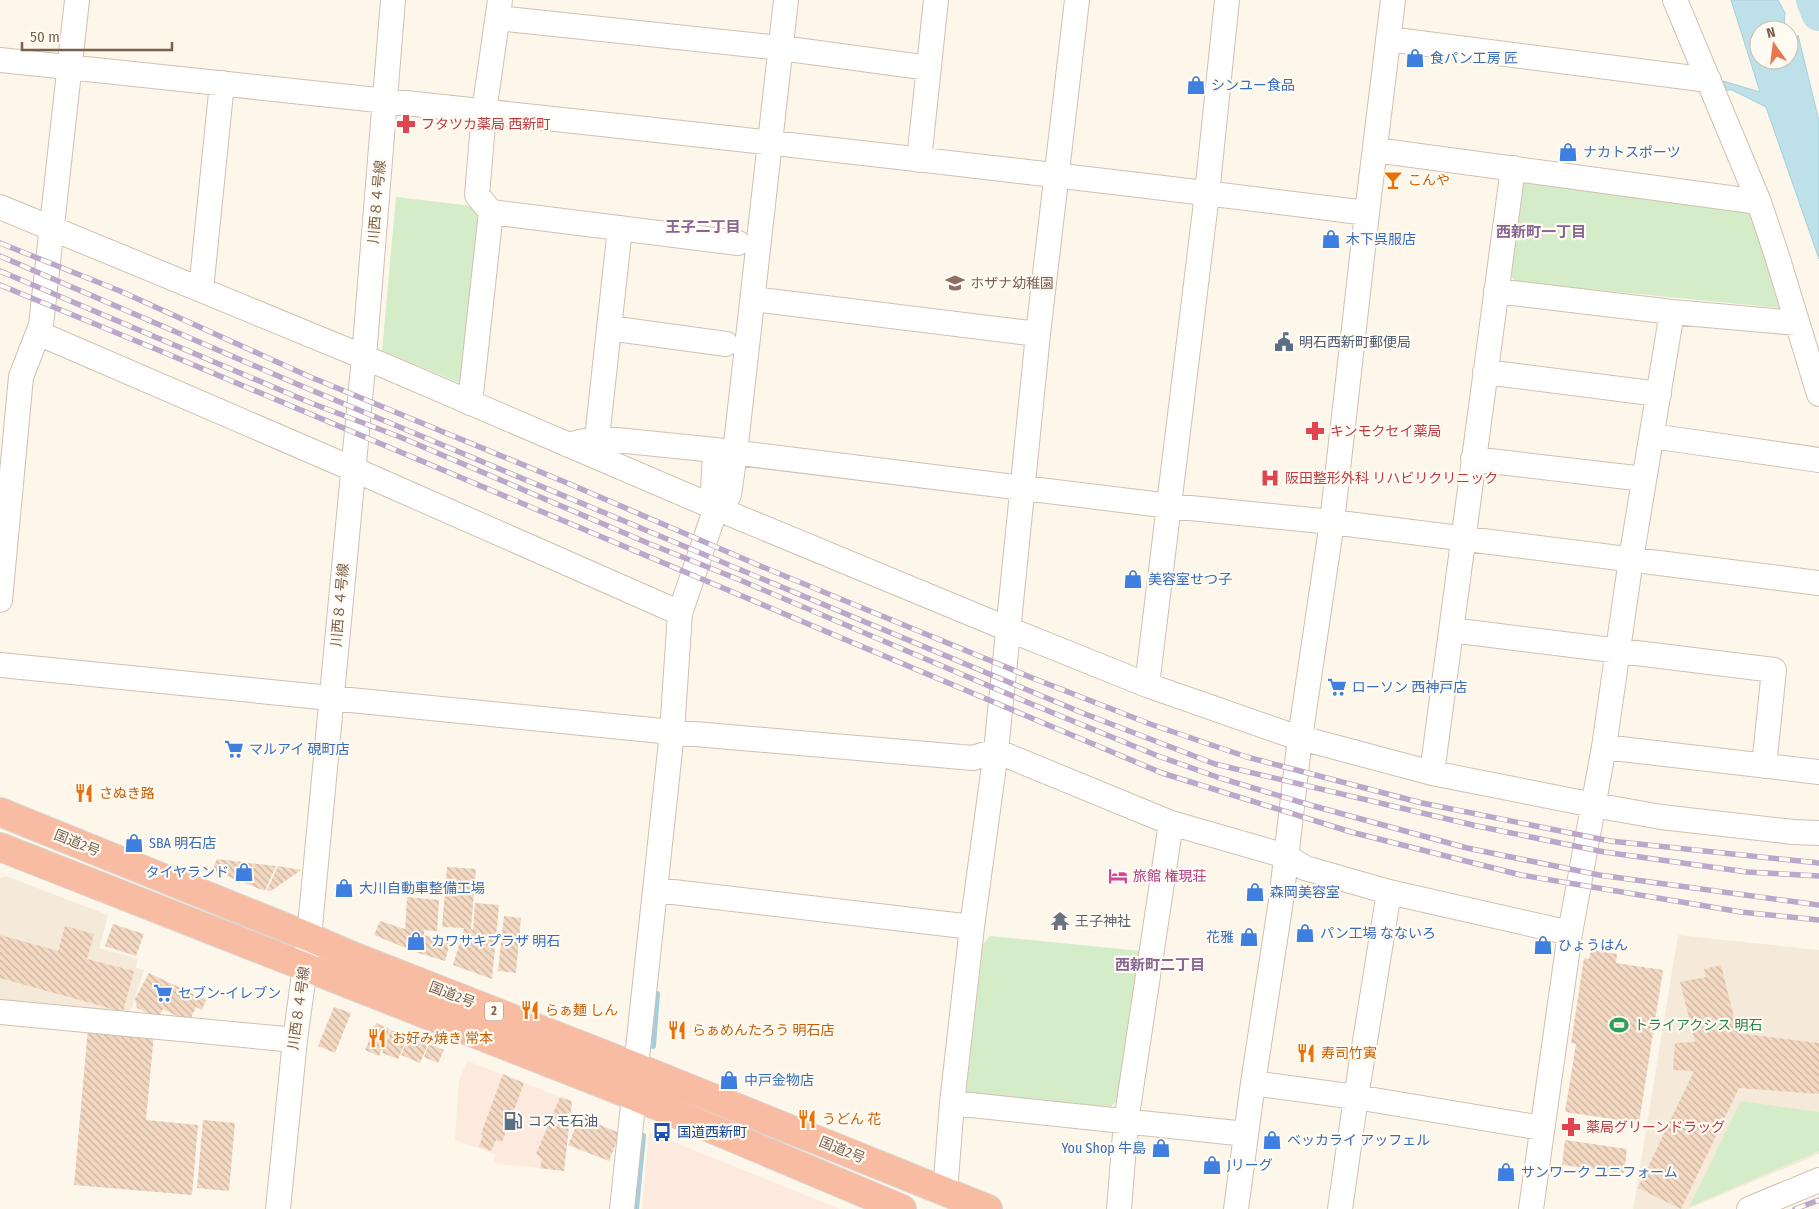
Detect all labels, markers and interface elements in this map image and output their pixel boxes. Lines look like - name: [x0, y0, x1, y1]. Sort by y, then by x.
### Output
- scale bar: [22, 20, 172, 52]
- north arrow: [1749, 20, 1799, 70]
- text: N: [1765, 24, 1777, 42]
- text: 50 m: [30, 28, 60, 46]
- shop icon: 食パン工房 匠: [1404, 47, 1426, 69]
- place label: 食パン工房 匠: [1430, 50, 1518, 67]
- shop icon: シンユー食品: [1185, 74, 1207, 96]
- place label: シンユー食品: [1211, 77, 1295, 94]
- pharmacy icon: フタツカ薬局 西新町: [395, 113, 417, 135]
- place label: フタツカ薬局 西新町: [421, 116, 550, 133]
- shop icon: ナカトスポーツ: [1557, 141, 1579, 163]
- place label: ナカトスポーツ: [1583, 144, 1681, 161]
- street label: 川西８４号線: [365, 159, 389, 245]
- bar icon: こんや: [1382, 169, 1404, 191]
- place label: こんや: [1408, 172, 1450, 189]
- district label: 王子二丁目: [665, 218, 741, 236]
- district label: 西新町一丁目: [1496, 223, 1586, 241]
- shop icon: 木下呉服店: [1320, 228, 1342, 250]
- place label: 木下呉服店: [1346, 231, 1416, 248]
- school or university icon: ホザナ幼稚園: [944, 272, 966, 294]
- place label: ホザナ幼稚園: [970, 275, 1054, 292]
- public building icon: 明石西新町郵便局: [1273, 331, 1295, 353]
- place label: 明石西新町郵便局: [1299, 334, 1411, 351]
- pharmacy icon: キンモクセイ薬局: [1304, 420, 1326, 442]
- place label: キンモクセイ薬局: [1330, 423, 1442, 440]
- hospital icon: 阪田整形外科 リハビリクリニック: [1259, 467, 1281, 489]
- place label: 阪田整形外科 リハビリクリニック: [1285, 470, 1498, 487]
- street label: 川西８４号線: [328, 562, 352, 648]
- shop icon: 美容室せつ子: [1122, 568, 1144, 590]
- place label: 美容室せつ子: [1148, 571, 1232, 588]
- supermarket icon: ローソン 西神戸店: [1326, 676, 1348, 698]
- place label: ローソン 西神戸店: [1352, 679, 1467, 696]
- supermarket icon: マルアイ 硯町店: [223, 738, 245, 760]
- place label: マルアイ 硯町店: [249, 741, 350, 758]
- restaurant icon: さぬき路: [73, 782, 95, 804]
- place label: さぬき路: [99, 785, 155, 802]
- street label: 国道2号: [51, 826, 103, 860]
- shop icon: SBA 明石店: [123, 832, 145, 854]
- place label: SBA 明石店: [149, 835, 216, 852]
- shop icon: タイヤランド: [233, 861, 255, 883]
- place label: タイヤランド: [145, 864, 229, 881]
- hotel icon: 旅館 権現荘: [1107, 865, 1129, 887]
- place label: 旅館 権現荘: [1133, 868, 1206, 885]
- shop icon: 大川自動車整備工場: [333, 877, 355, 899]
- place label: 大川自動車整備工場: [359, 880, 485, 897]
- shop icon: 森岡美容室: [1244, 881, 1266, 903]
- place label: 森岡美容室: [1270, 884, 1340, 901]
- temple icon: 王子神社: [1049, 910, 1071, 932]
- place label: 王子神社: [1075, 913, 1131, 930]
- shop icon: パン工場 なないろ: [1294, 922, 1316, 944]
- place label: パン工場 なないろ: [1320, 925, 1436, 942]
- shop icon: 花雅: [1238, 926, 1260, 948]
- place label: 花雅: [1206, 929, 1234, 946]
- shop icon: カワサキプラザ 明石: [405, 930, 427, 952]
- place label: カワサキプラザ 明石: [431, 933, 560, 950]
- shop icon: ひょうはん: [1532, 934, 1554, 956]
- place label: ひょうはん: [1558, 937, 1628, 954]
- district label: 西新町二丁目: [1115, 956, 1205, 974]
- street label: 川西８４号線: [285, 965, 313, 1051]
- street label: 国道2号: [426, 978, 478, 1012]
- supermarket icon: セブン-イレブン: [152, 982, 174, 1004]
- place label: セブン-イレブン: [178, 985, 281, 1002]
- restaurant icon: らぁ麺 しん: [519, 999, 541, 1021]
- road number: 2: [485, 1001, 503, 1020]
- place label: らぁ麺 しん: [545, 1002, 618, 1019]
- sports icon: トライアクシス 明石: [1608, 1014, 1630, 1036]
- place label: トライアクシス 明石: [1634, 1017, 1763, 1034]
- restaurant icon: らぁめんたろう 明石店: [666, 1019, 688, 1041]
- place label: らぁめんたろう 明石店: [692, 1022, 834, 1039]
- restaurant icon: お好み焼き 常本: [366, 1027, 388, 1049]
- place label: お好み焼き 常本: [392, 1030, 493, 1047]
- restaurant icon: 寿司竹寅: [1295, 1042, 1317, 1064]
- place label: 寿司竹寅: [1321, 1045, 1377, 1062]
- shop icon: 中戸金物店: [718, 1069, 740, 1091]
- place label: 中戸金物店: [744, 1072, 814, 1089]
- restaurant icon: うどん 花: [796, 1108, 818, 1130]
- fuel station icon: コスモ石油: [502, 1110, 524, 1132]
- place label: うどん 花: [822, 1111, 881, 1128]
- place label: コスモ石油: [528, 1113, 598, 1130]
- pharmacy icon: 薬局グリーンドラッグ: [1560, 1116, 1582, 1138]
- place label: 薬局グリーンドラッグ: [1586, 1119, 1725, 1136]
- bus stop icon: 国道西新町: [651, 1121, 673, 1143]
- place label: 国道西新町: [677, 1124, 747, 1141]
- shop icon: ベッカライ アッフェル: [1261, 1129, 1283, 1151]
- place label: ベッカライ アッフェル: [1287, 1132, 1430, 1149]
- street label: 国道2号: [816, 1133, 868, 1167]
- shop icon: You Shop 牛島: [1150, 1137, 1172, 1159]
- place label: You Shop 牛島: [1061, 1140, 1146, 1157]
- shop icon: Jリーグ: [1201, 1154, 1223, 1176]
- place label: Jリーグ: [1227, 1157, 1273, 1174]
- shop icon: サンワーク ユニフォーム: [1495, 1161, 1517, 1183]
- place label: サンワーク ユニフォーム: [1521, 1164, 1678, 1181]

